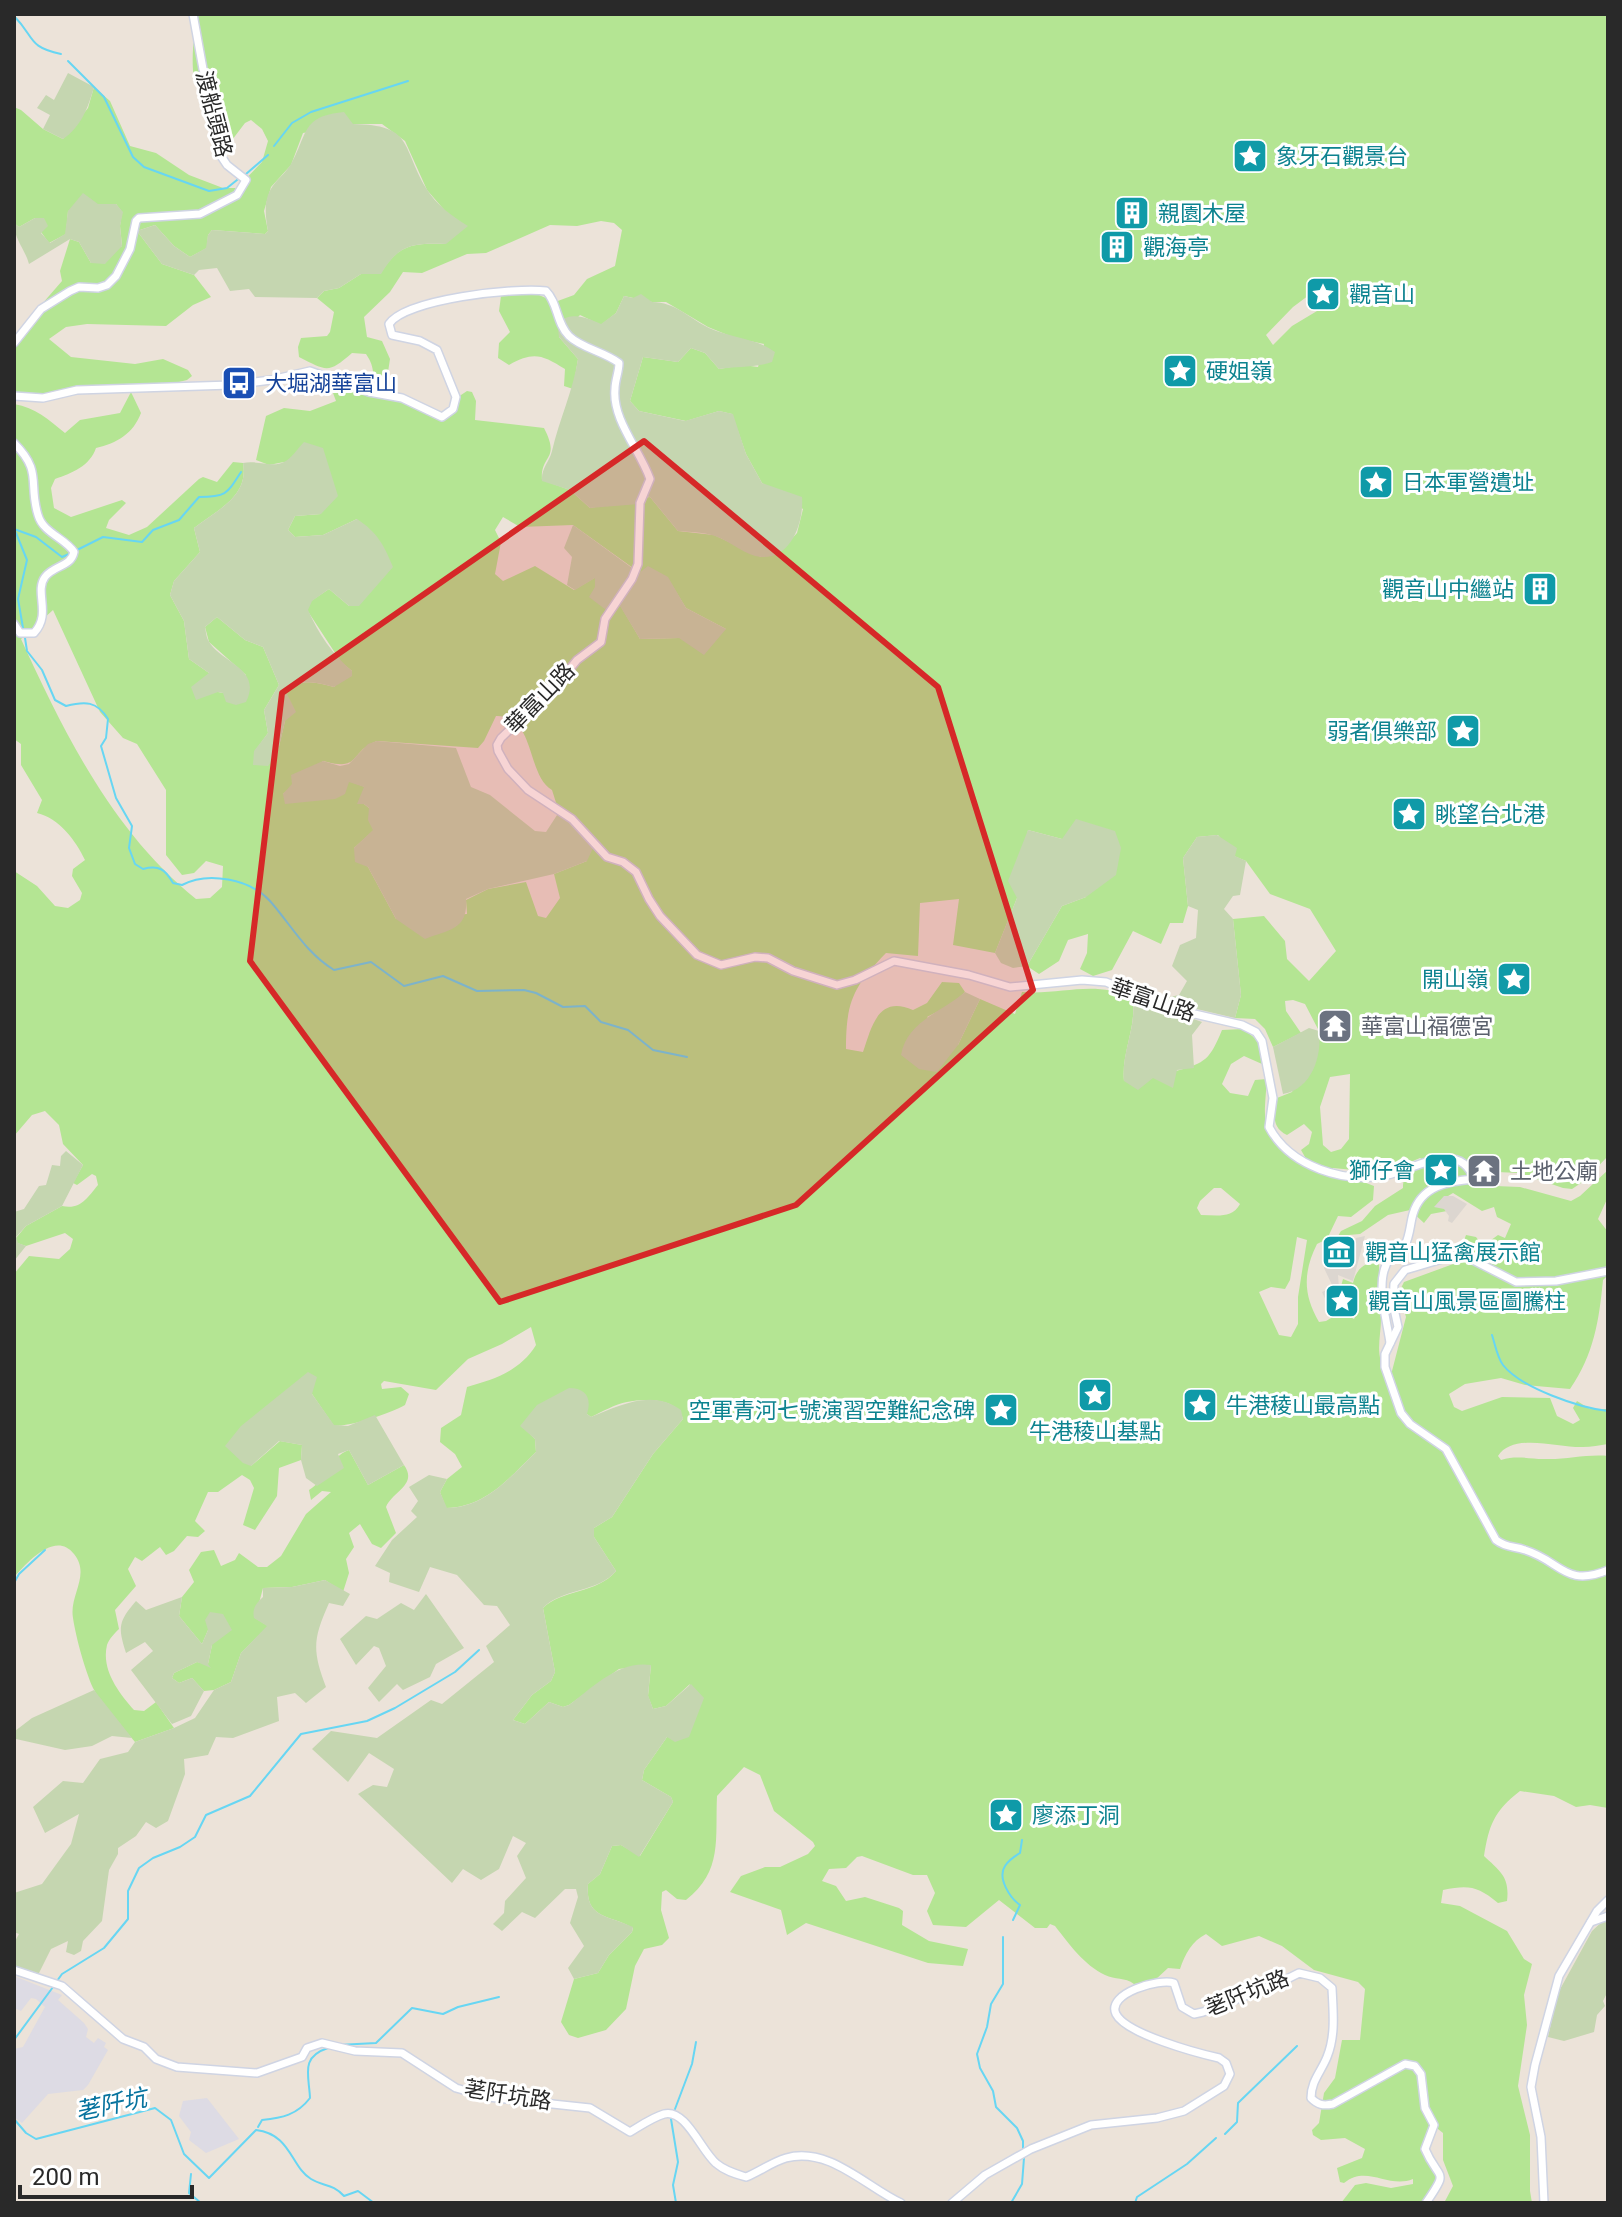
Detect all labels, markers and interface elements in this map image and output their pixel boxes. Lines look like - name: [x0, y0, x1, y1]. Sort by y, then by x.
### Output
- street label: 渡船頭路: [191, 68, 237, 160]
- place icon: 象牙石觀景台: [1231, 137, 1269, 175]
- place label: 象牙石觀景台: [1276, 144, 1408, 169]
- building icon: 親園木屋: [1113, 194, 1151, 232]
- place label: 親園木屋: [1158, 201, 1246, 226]
- building icon: 觀海亭: [1098, 228, 1136, 266]
- place label: 觀海亭: [1143, 235, 1209, 260]
- place icon: 觀音山: [1304, 275, 1342, 313]
- place label: 觀音山: [1349, 282, 1415, 307]
- place icon: 硬姐嶺: [1161, 352, 1199, 390]
- place label: 硬姐嶺: [1206, 359, 1272, 384]
- bus stop icon: 大堀湖華富山: [220, 364, 258, 402]
- place label: 大堀湖華富山: [265, 371, 397, 396]
- place icon: 日本軍營遺址: [1357, 463, 1395, 501]
- place label: 日本軍營遺址: [1402, 470, 1534, 495]
- building icon: 觀音山中繼站: [1521, 570, 1559, 608]
- place label: 觀音山中繼站: [1382, 577, 1514, 602]
- street label: 華富山路: [500, 658, 580, 738]
- place icon: 弱者俱樂部: [1444, 712, 1482, 750]
- place label: 弱者俱樂部: [1327, 719, 1437, 744]
- place icon: 眺望台北港: [1390, 795, 1428, 833]
- place label: 眺望台北港: [1435, 802, 1545, 827]
- place icon: 開山嶺: [1495, 960, 1533, 998]
- place label: 開山嶺: [1422, 967, 1488, 992]
- street label: 華富山路: [1107, 974, 1199, 1026]
- temple icon: 華富山福德宮: [1316, 1007, 1354, 1045]
- place label: 華富山福德宮: [1361, 1014, 1493, 1039]
- place icon: 獅仔會: [1422, 1151, 1460, 1189]
- temple icon: 土地公廟: [1465, 1152, 1503, 1190]
- place label: 獅仔會: [1349, 1158, 1415, 1183]
- place label: 土地公廟: [1510, 1159, 1598, 1184]
- museum icon: 觀音山猛禽展示館: [1320, 1233, 1358, 1271]
- place label: 觀音山猛禽展示館: [1365, 1240, 1541, 1265]
- place icon: 觀音山風景區圖騰柱: [1323, 1282, 1361, 1320]
- place label: 觀音山風景區圖騰柱: [1368, 1289, 1566, 1314]
- place icon: 牛港稜山基點: [1076, 1376, 1114, 1414]
- place icon: 牛港稜山最高點: [1181, 1386, 1219, 1424]
- place icon: 空軍青河七號演習空難紀念碑: [982, 1391, 1020, 1429]
- place label: 牛港稜山最高點: [1226, 1393, 1380, 1418]
- place label: 空軍青河七號演習空難紀念碑: [689, 1398, 975, 1423]
- place label: 牛港稜山基點: [1029, 1419, 1161, 1444]
- place icon: 廖添丁洞: [987, 1796, 1025, 1834]
- place label: 廖添丁洞: [1032, 1803, 1120, 1828]
- street label: 荖阡坑路: [1202, 1965, 1292, 2021]
- street label: 荖阡坑路: [463, 2076, 553, 2114]
- water label: 荖阡坑: [73, 2083, 152, 2126]
- scale bar: [20, 2149, 192, 2199]
- text: 200 m: [32, 2163, 99, 2191]

